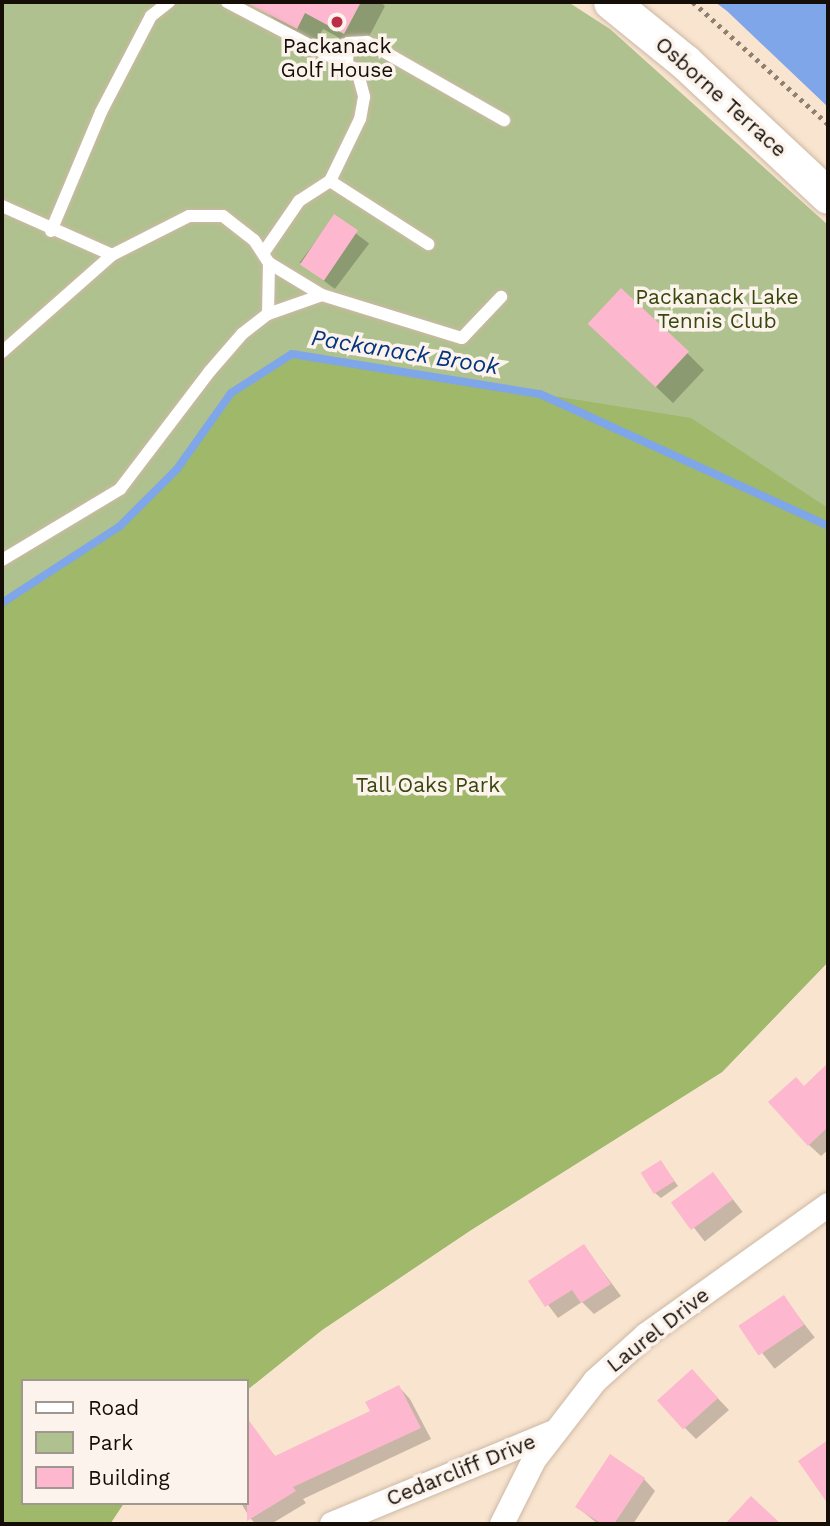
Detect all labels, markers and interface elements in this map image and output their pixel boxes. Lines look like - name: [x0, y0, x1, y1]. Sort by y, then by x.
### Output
- marker: Packanack Golf House: [329, 14, 345, 30]
- street label: Osborne Terrace: [650, 31, 792, 163]
- place label: Packanack Golf House: [280, 33, 394, 83]
- park label: Packanack Lake Tennis Club: [635, 284, 799, 334]
- water label: Packanack Brook: [309, 324, 501, 382]
- park label: Tall Oaks Park: [355, 772, 501, 798]
- street label: Laurel Drive: [602, 1282, 714, 1378]
- legend: [21, 1379, 248, 1505]
- text: Road: [88, 1395, 139, 1420]
- street label: Cedarcliff Drive: [382, 1428, 540, 1512]
- text: Park: [88, 1430, 133, 1455]
- text: Building: [88, 1465, 170, 1490]

